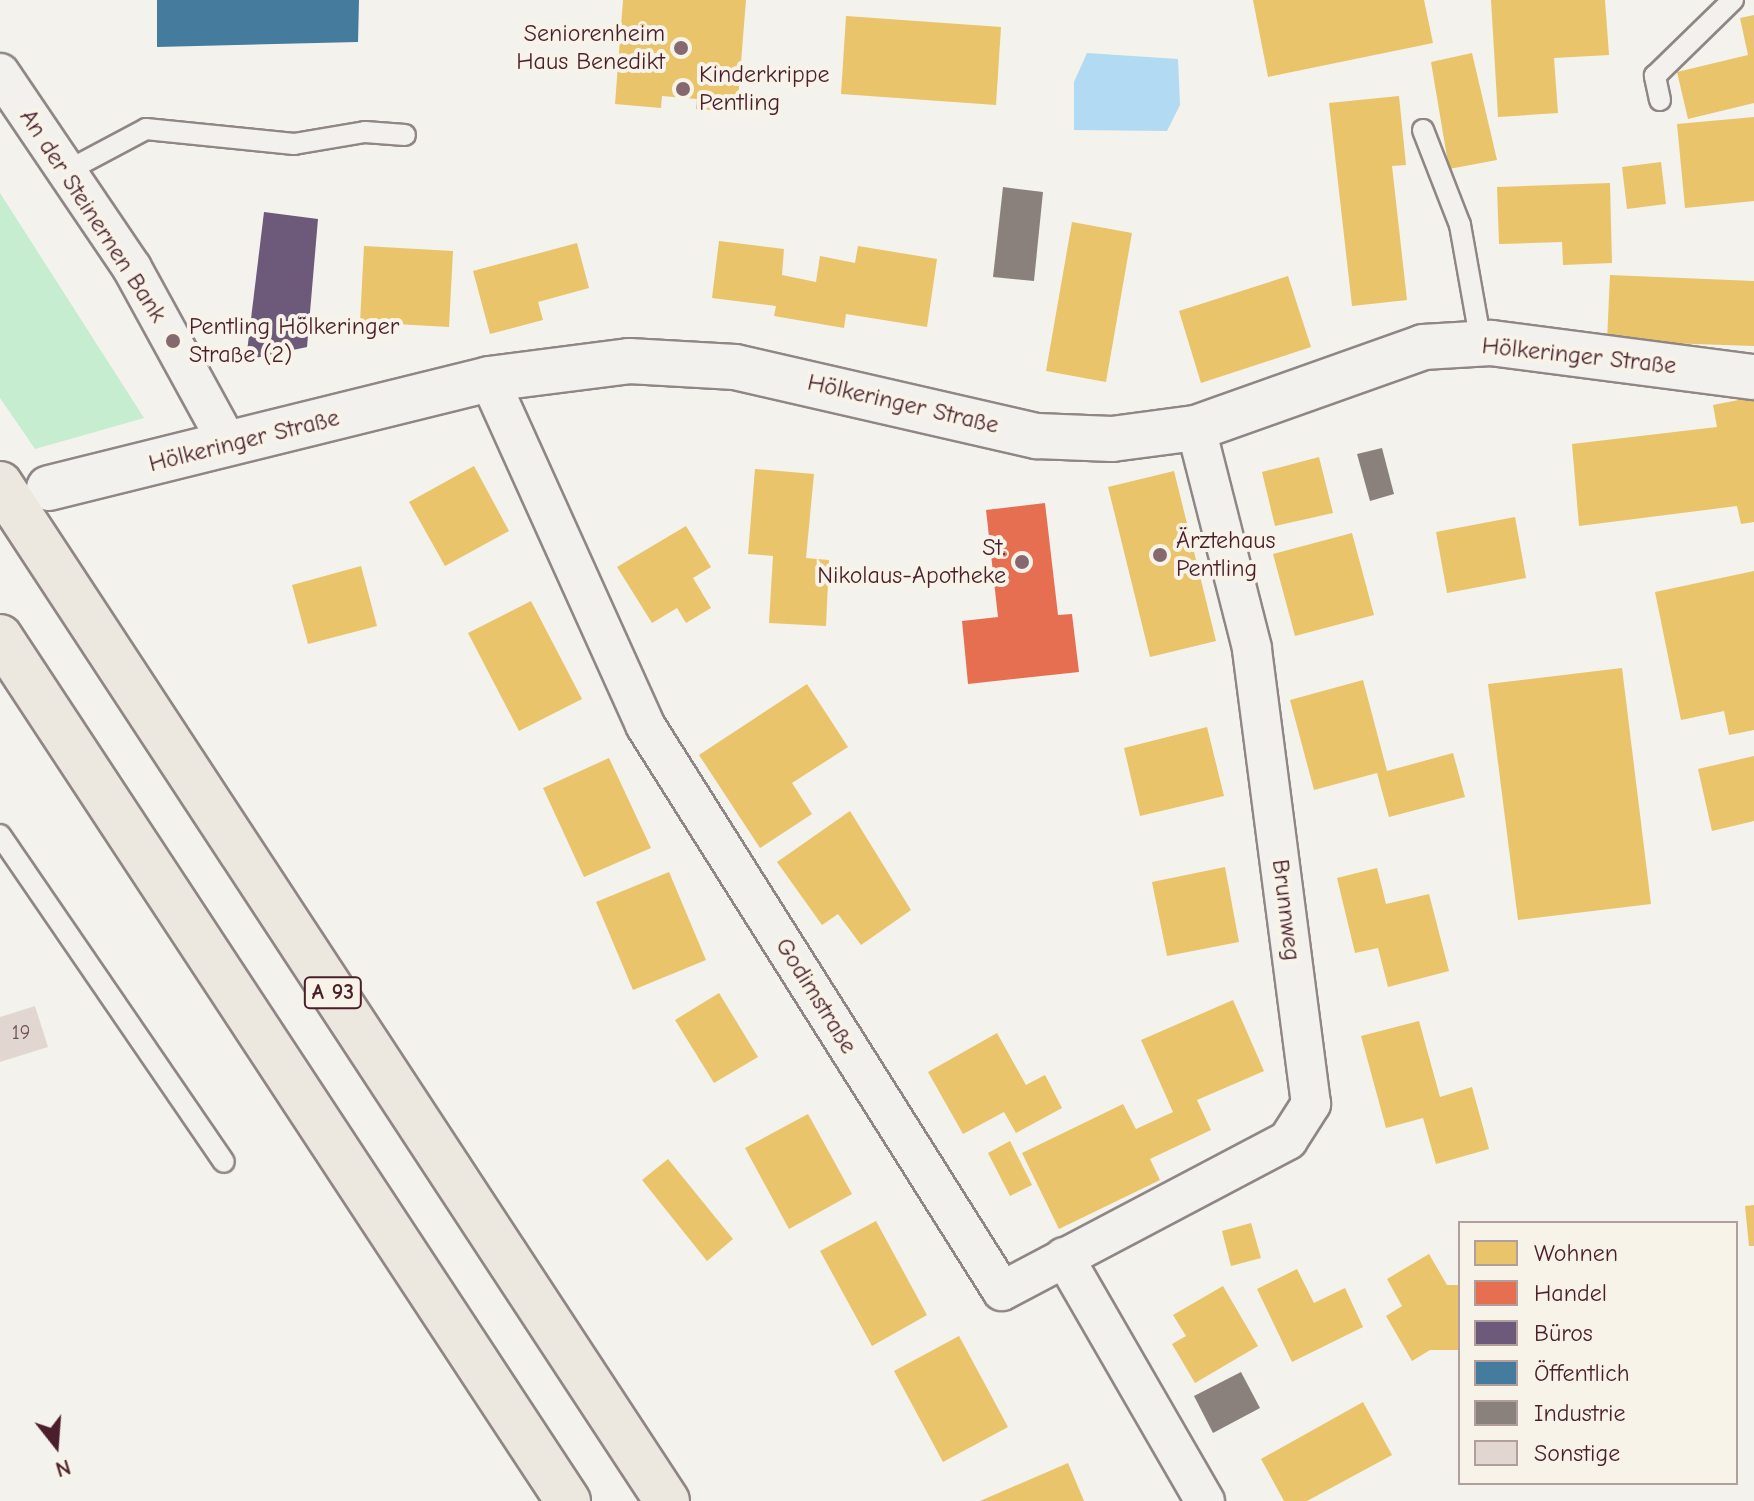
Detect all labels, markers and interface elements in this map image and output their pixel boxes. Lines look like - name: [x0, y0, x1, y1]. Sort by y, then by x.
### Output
- place label: Seniorenheim Haus Benedikt: [516, 20, 665, 76]
- marker: Seniorenheim Haus Benedikt: [672, 39, 690, 57]
- place label: Kinderkrippe Pentling: [699, 61, 830, 117]
- marker: Kinderkrippe Pentling: [674, 80, 692, 98]
- street label: An der Steinernen Bank: [13, 104, 173, 328]
- place label: Pentling Hölkeringer Straße (2): [189, 313, 399, 369]
- street label: Hölkeringer Straße: [1480, 331, 1678, 381]
- marker: Pentling Hölkeringer Straße (2): [164, 332, 182, 350]
- street label: Hölkeringer Straße: [805, 368, 1001, 440]
- street label: Hölkeringer Straße: [146, 403, 342, 479]
- place label: Ärztehaus Pentling: [1176, 527, 1276, 583]
- place label: St. Nikolaus-Apotheke: [817, 534, 1006, 590]
- marker: Ärztehaus Pentling: [1151, 546, 1169, 564]
- marker: St. Nikolaus-Apotheke: [1013, 553, 1031, 571]
- street label: Brunnweg: [1265, 858, 1307, 962]
- street label: Godimstraße: [769, 933, 863, 1059]
- road number: A 93: [303, 975, 363, 1011]
- house number: 19: [12, 1020, 30, 1044]
- legend: [1458, 1221, 1738, 1485]
- text: Wohnen: [1534, 1239, 1618, 1267]
- text: Handel: [1534, 1279, 1607, 1307]
- text: Büros: [1534, 1319, 1593, 1347]
- text: Öffentlich: [1534, 1359, 1630, 1387]
- text: Industrie: [1534, 1399, 1626, 1427]
- north arrow: [16, 1405, 96, 1485]
- text: Sonstige: [1534, 1439, 1620, 1467]
- text: N: [52, 1453, 74, 1482]

